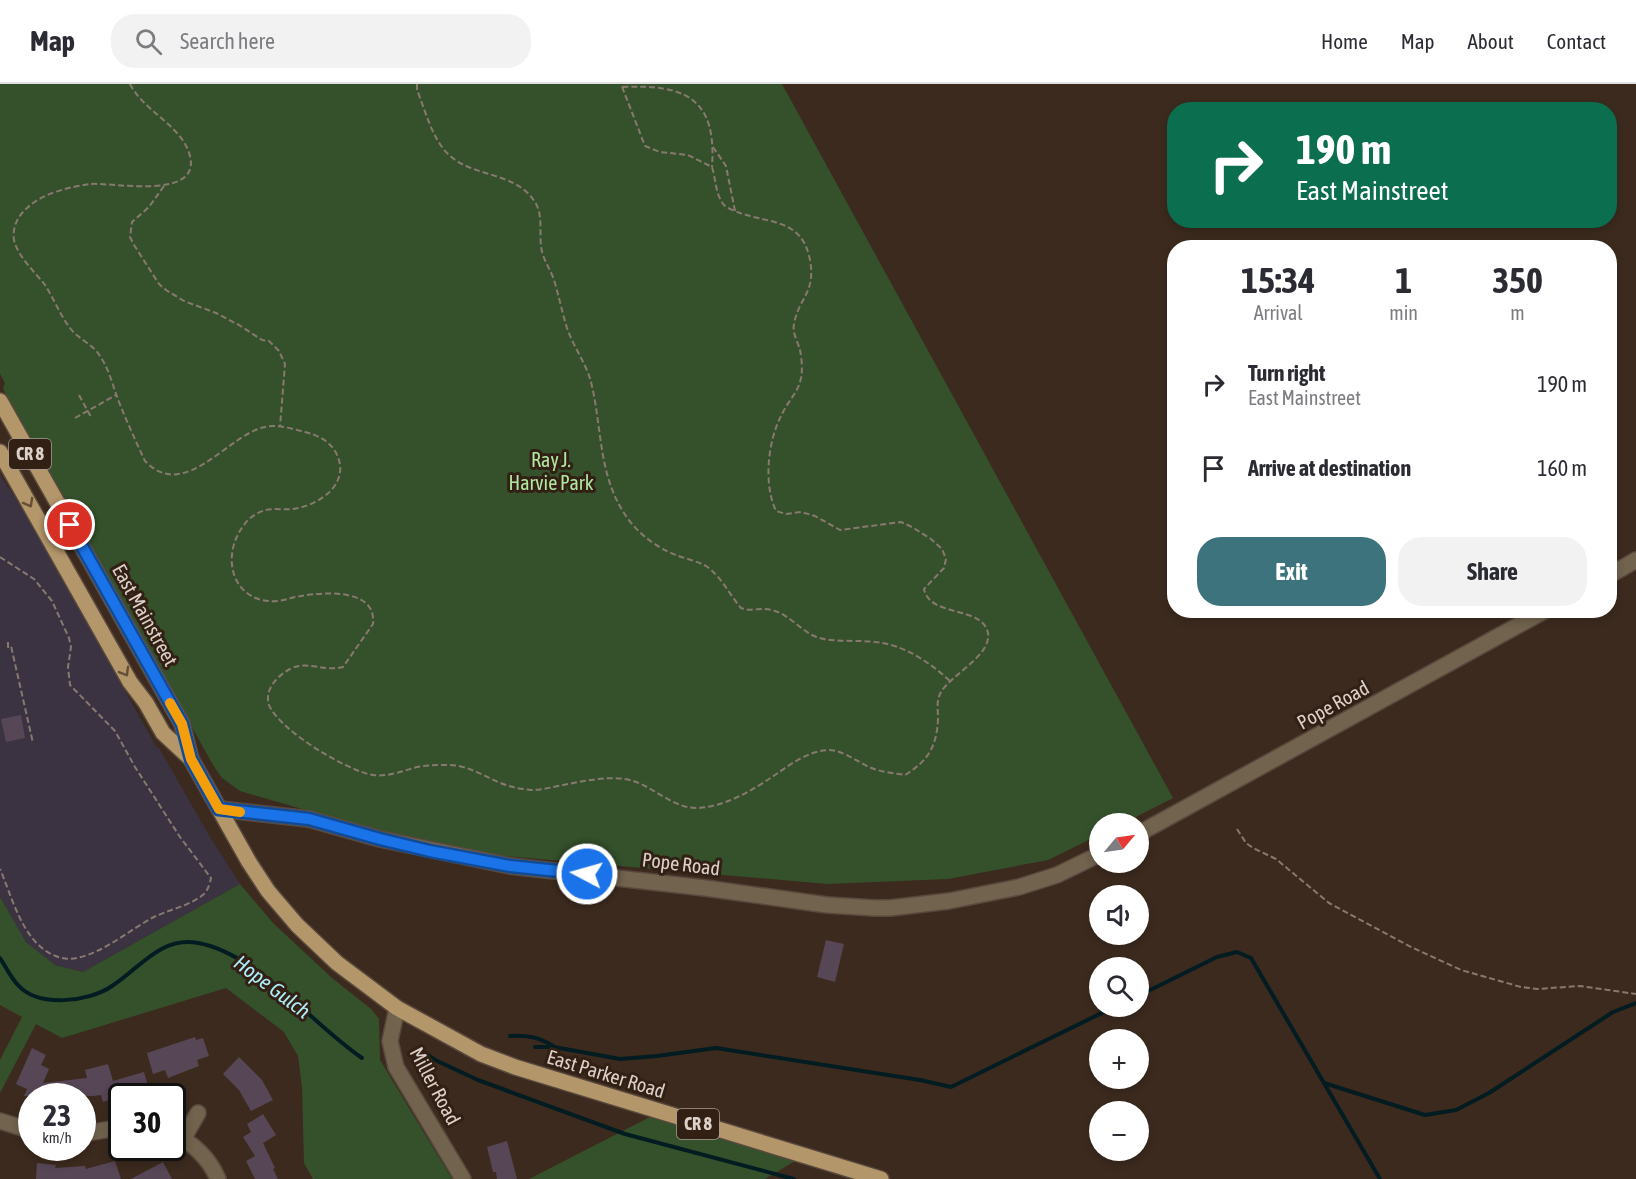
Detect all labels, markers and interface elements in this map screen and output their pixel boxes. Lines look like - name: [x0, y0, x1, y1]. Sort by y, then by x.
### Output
- search box: [111, 14, 531, 68]
- text: Map: [30, 25, 75, 57]
- icon: search: [132, 25, 165, 58]
- text: Search here: [180, 28, 275, 54]
- text: Home: [1321, 29, 1368, 53]
- text: Map: [1401, 29, 1435, 53]
- text: About: [1468, 29, 1514, 53]
- text: Contact: [1547, 29, 1606, 53]
- text: 190 m: [1296, 125, 1391, 173]
- icon: right: [1197, 126, 1275, 204]
- text: East Mainstreet: [1296, 175, 1448, 206]
- text: 15:34: [1241, 259, 1315, 301]
- text: 1: [1395, 259, 1412, 301]
- text: 350: [1492, 259, 1543, 301]
- text: Arrival: [1254, 301, 1303, 324]
- text: min: [1389, 301, 1418, 324]
- text: m: [1510, 301, 1525, 324]
- text: Turn right: [1248, 360, 1325, 386]
- icon: right: [1197, 368, 1230, 401]
- text: 190 m: [1537, 371, 1587, 397]
- text: East Mainstreet: [1248, 386, 1361, 409]
- road number: CR 8: [9, 439, 51, 469]
- park label: Ray J. Harvie Park: [509, 448, 594, 494]
- icon: arrive: [1197, 452, 1230, 485]
- text: Arrive at destination: [1248, 455, 1411, 481]
- text: 160 m: [1537, 455, 1587, 481]
- one-way arrow: [22, 496, 33, 507]
- pin: [44, 499, 95, 550]
- icon: arrive: [53, 508, 86, 541]
- button: Exit: [1197, 537, 1386, 606]
- button: Share: [1398, 537, 1587, 606]
- street label: East Mainstreet: [108, 560, 183, 670]
- one-way arrow: [118, 666, 129, 676]
- street label: Pope Road: [1293, 675, 1373, 734]
- north arrow: [1089, 813, 1149, 873]
- map controls: [1089, 813, 1149, 1161]
- position arrow: [555, 842, 619, 906]
- street label: Pope Road: [641, 847, 721, 880]
- button: sound: [1089, 885, 1149, 945]
- water label: Hope Gulch: [230, 950, 315, 1023]
- button: search: [1089, 957, 1149, 1017]
- button: +: [1089, 1029, 1149, 1089]
- street label: Miller Road: [405, 1043, 465, 1128]
- street label: East Parker Road: [544, 1045, 668, 1102]
- speed limit sign: 30: [108, 1083, 186, 1161]
- text: 23: [43, 1098, 71, 1132]
- button: −: [1089, 1101, 1149, 1161]
- road number: CR 8: [677, 1109, 719, 1139]
- text: km/h: [42, 1129, 72, 1146]

